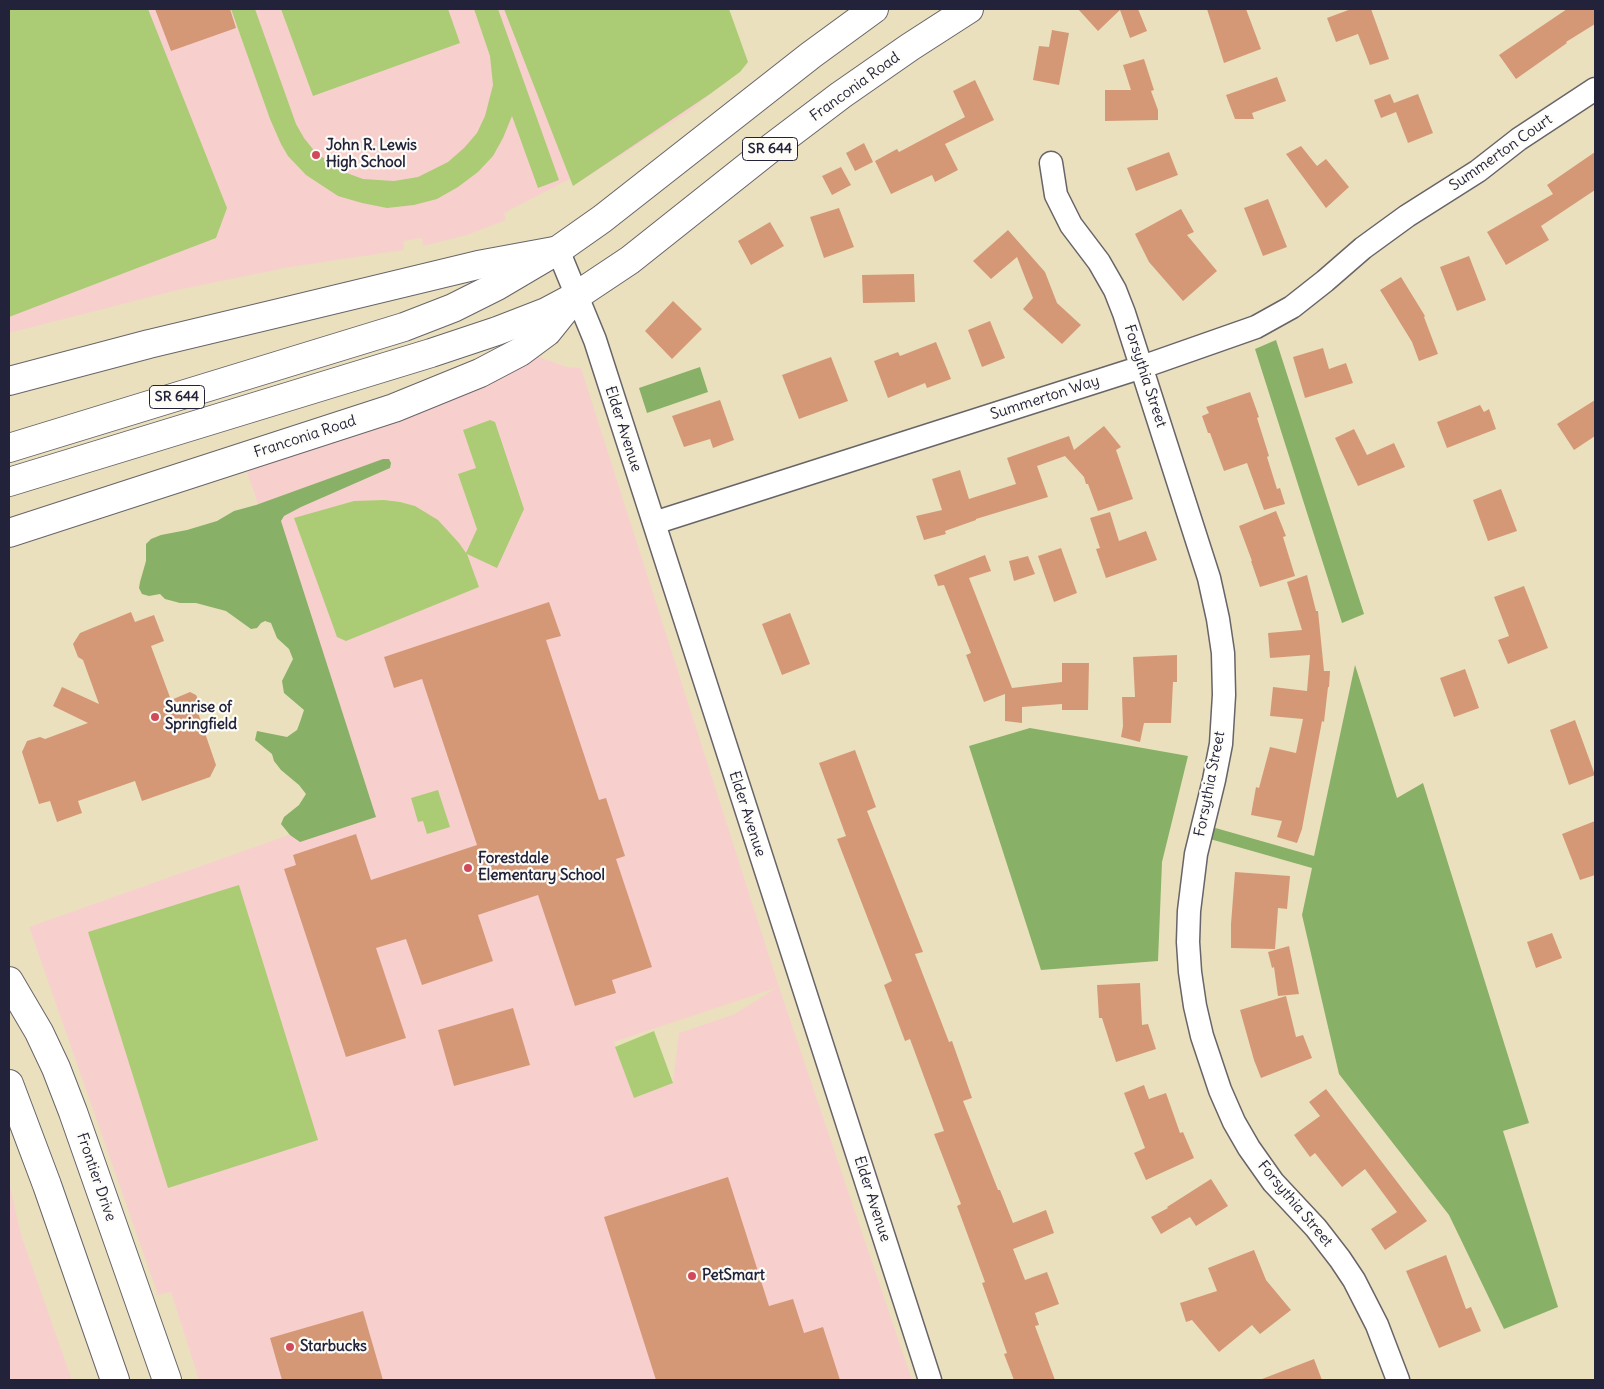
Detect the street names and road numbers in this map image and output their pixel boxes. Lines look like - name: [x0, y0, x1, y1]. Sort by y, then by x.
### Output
- street label: Franconia Road: [807, 48, 903, 126]
- street label: Summerton Court: [1446, 111, 1556, 195]
- road number: SR 644: [742, 138, 798, 160]
- street label: Forsythia Street: [1120, 322, 1170, 430]
- street label: Summerton Way: [988, 372, 1102, 424]
- street label: Elder Avenue: [601, 384, 645, 474]
- road number: SR 644: [150, 386, 204, 408]
- street label: Franconia Road: [252, 412, 358, 462]
- street label: Forsythia Street: [1191, 730, 1229, 838]
- street label: Elder Avenue: [725, 769, 769, 859]
- street label: Frontier Drive: [72, 1130, 120, 1224]
- street label: Elder Avenue: [850, 1154, 894, 1244]
- street label: Forsythia Street: [1254, 1157, 1336, 1251]

